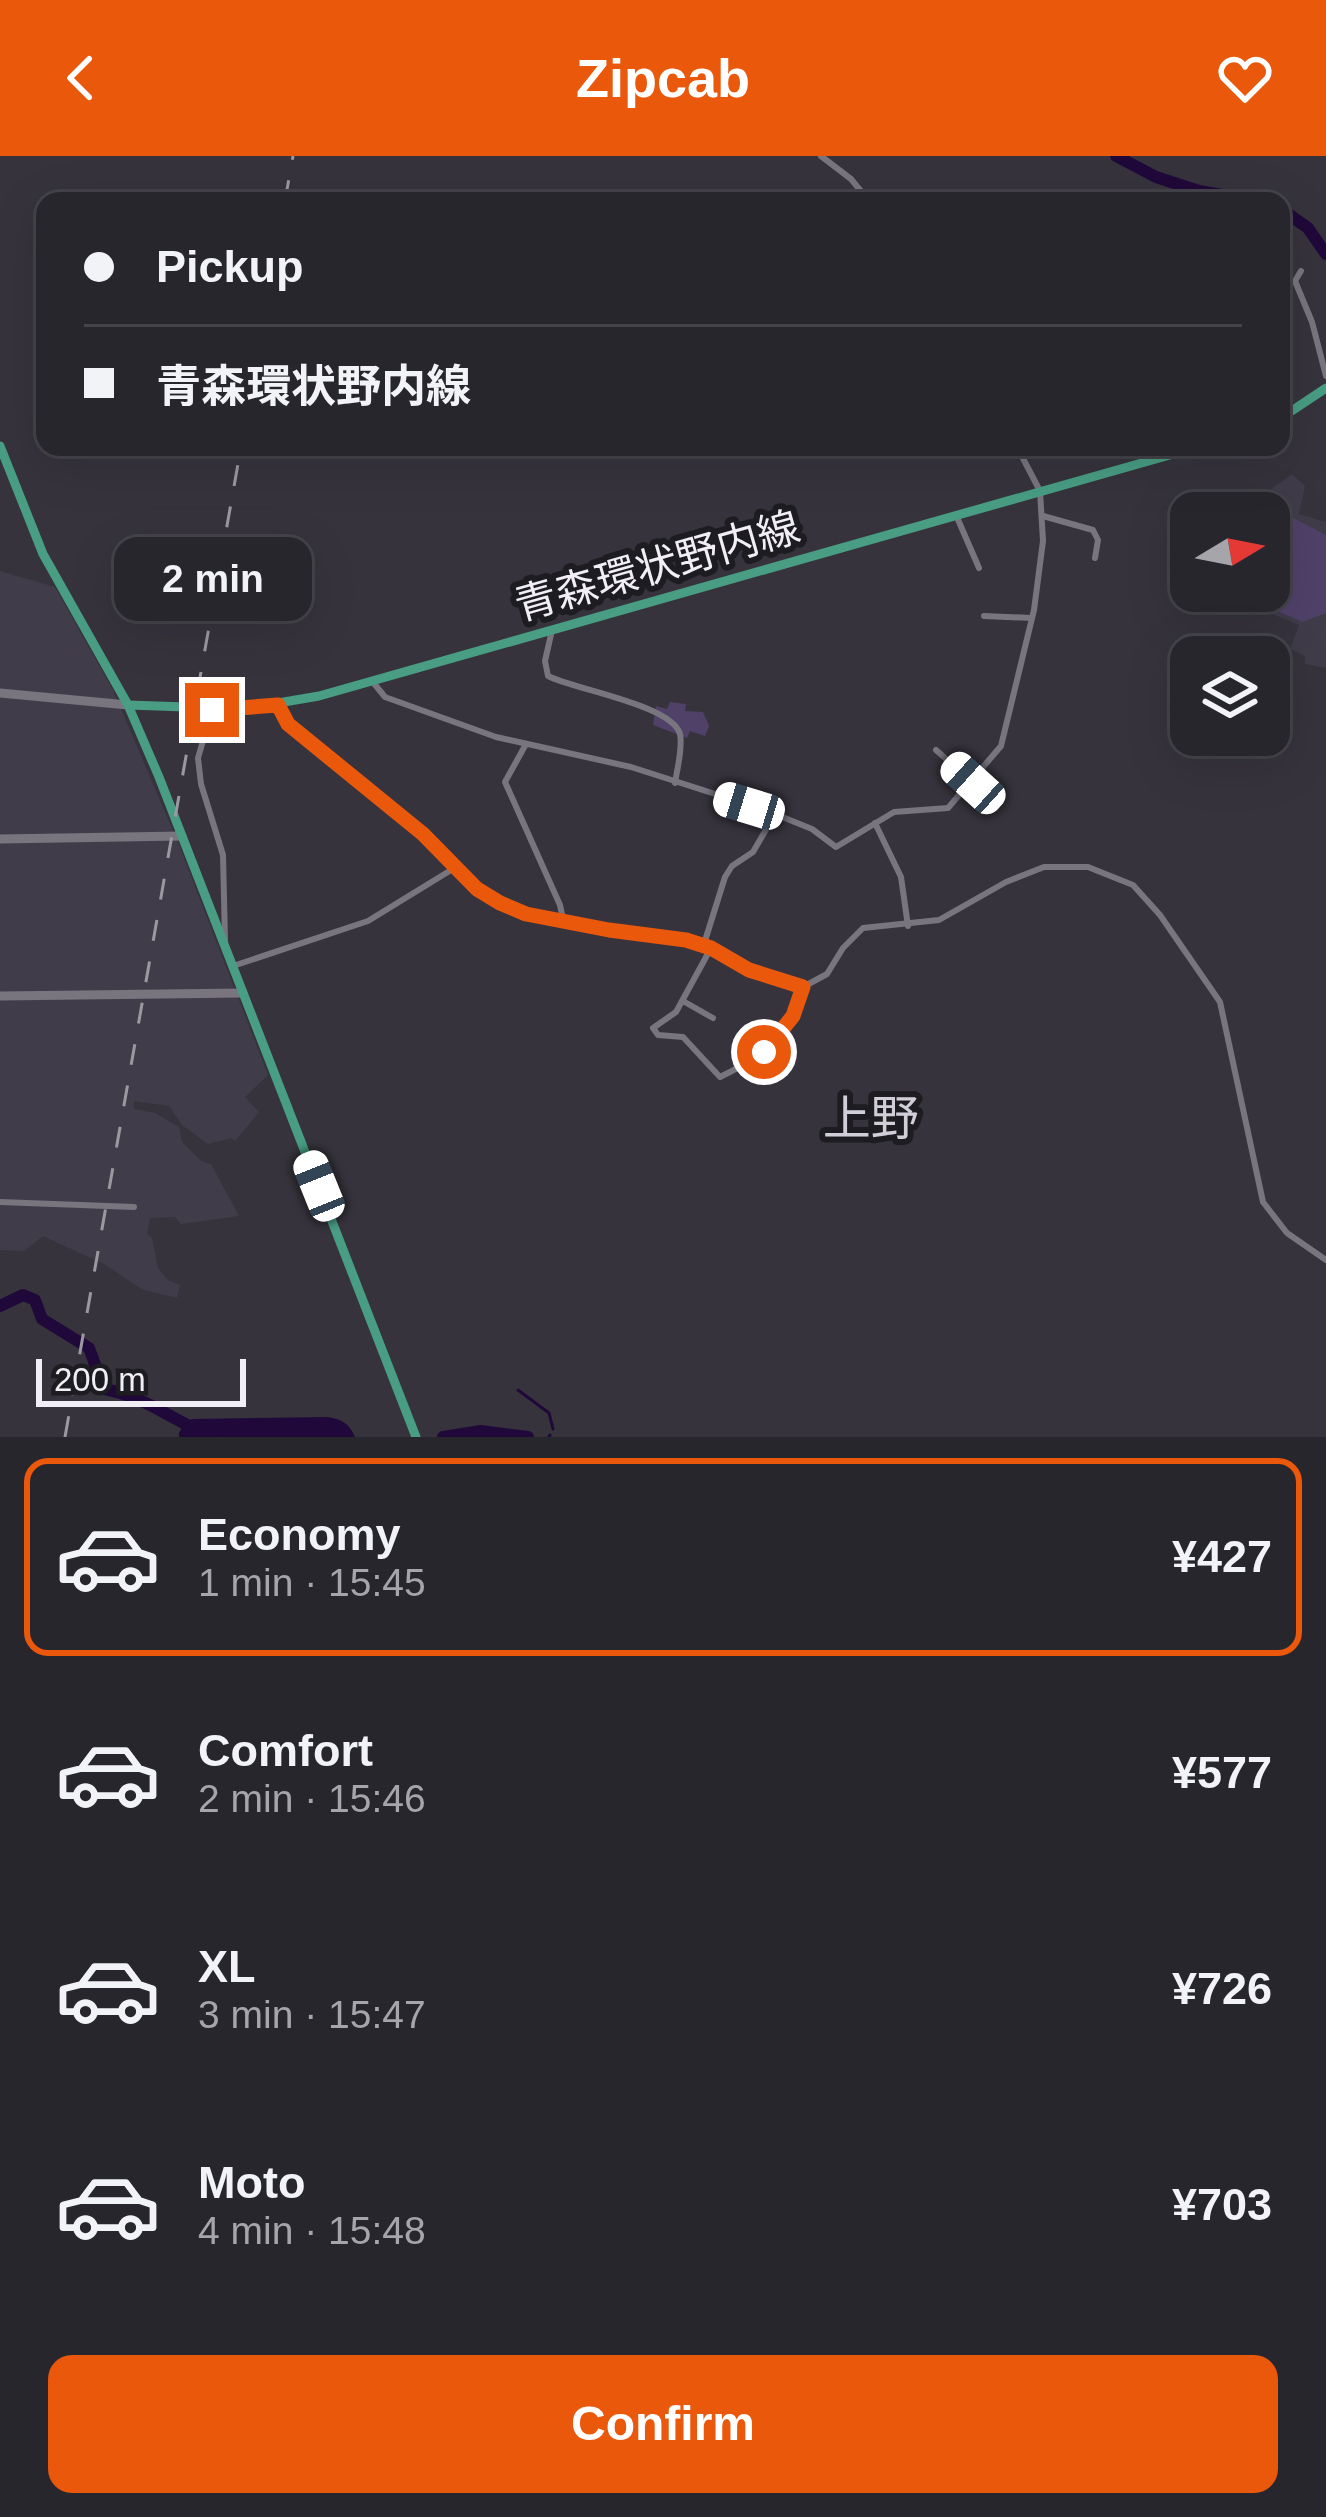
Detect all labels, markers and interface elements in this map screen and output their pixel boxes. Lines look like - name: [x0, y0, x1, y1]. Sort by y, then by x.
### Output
- icon: back: [48, 45, 114, 111]
- icon: heart: [1212, 45, 1278, 111]
- text: Zipcab: [576, 48, 750, 108]
- text: Pickup: [156, 241, 304, 292]
- text: 青森環状野内線: [156, 361, 471, 412]
- north arrow: [1170, 492, 1290, 612]
- map controls: [1170, 492, 1290, 756]
- street label: 青森環状野内線: [509, 503, 805, 629]
- callout: 2 min: [113, 536, 311, 620]
- text: 2 min: [162, 557, 264, 600]
- button: layers: [1170, 636, 1290, 756]
- route end: [185, 683, 239, 737]
- car: [934, 746, 1012, 820]
- car: [709, 778, 789, 834]
- route start: [737, 1025, 791, 1079]
- district label: 上野: [823, 1092, 919, 1145]
- car: [289, 1146, 349, 1226]
- scale bar: [36, 1353, 246, 1406]
- text: 200 m: [54, 1361, 146, 1398]
- icon: car: [54, 1503, 162, 1611]
- text: Economy: [198, 1509, 401, 1560]
- text: ¥427: [1172, 1531, 1272, 1582]
- text: 1 min · 15:45: [198, 1561, 426, 1604]
- icon: car: [54, 1719, 162, 1827]
- text: Comfort: [198, 1725, 373, 1776]
- text: ¥577: [1172, 1747, 1272, 1798]
- text: 2 min · 15:46: [198, 1777, 426, 1820]
- icon: car: [54, 1935, 162, 2043]
- text: XL: [198, 1941, 256, 1992]
- text: ¥726: [1172, 1963, 1272, 2014]
- text: 3 min · 15:47: [198, 1993, 426, 2036]
- icon: car: [54, 2151, 162, 2259]
- text: Moto: [198, 2157, 305, 2208]
- text: ¥703: [1172, 2179, 1272, 2230]
- text: 4 min · 15:48: [198, 2209, 426, 2252]
- button: Confirm: [48, 2355, 1278, 2493]

